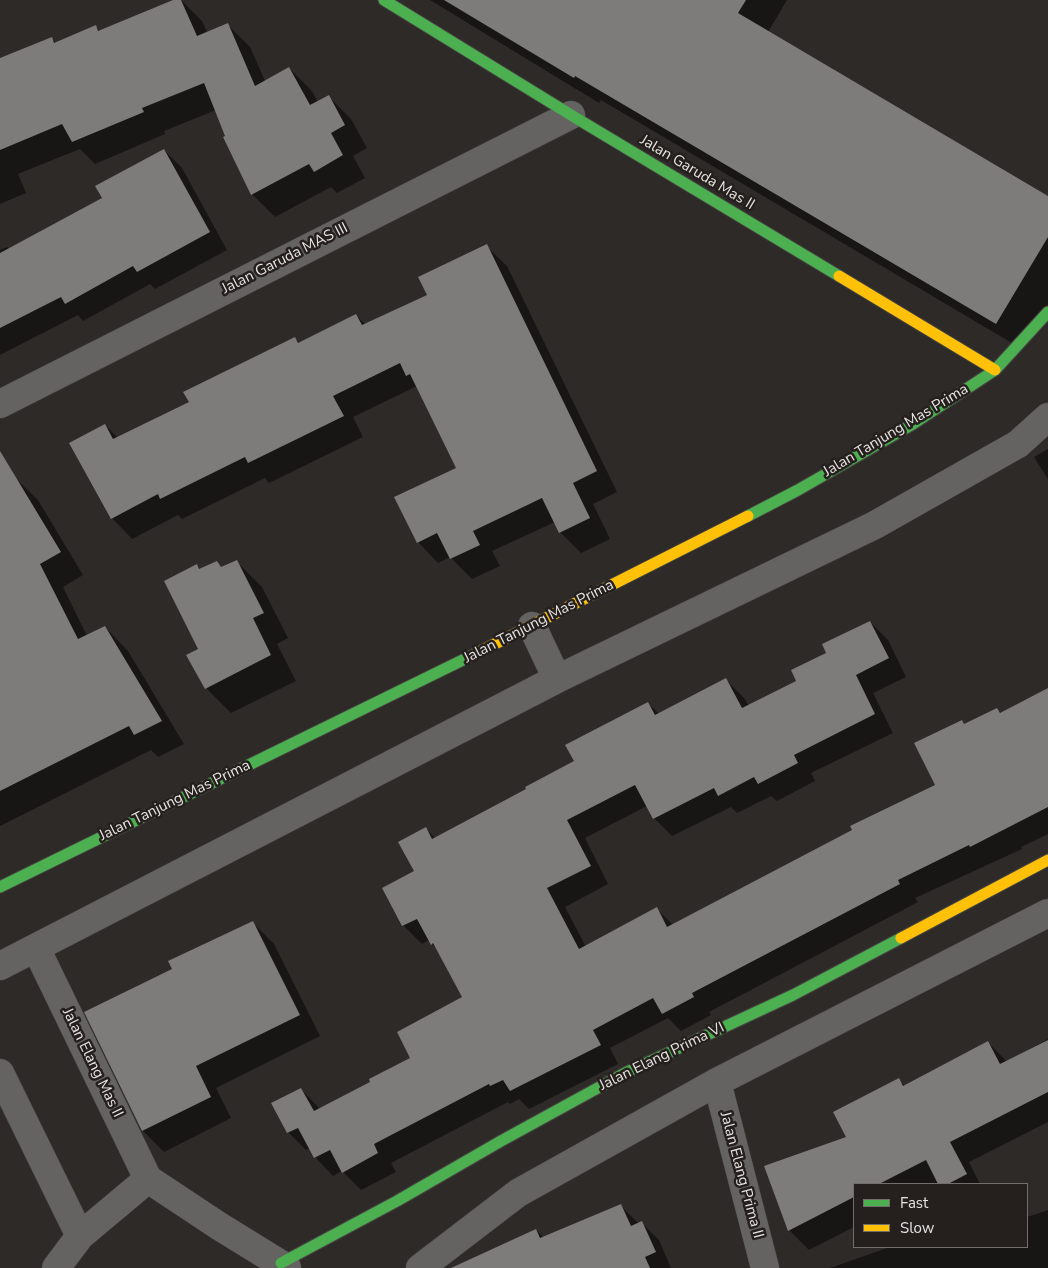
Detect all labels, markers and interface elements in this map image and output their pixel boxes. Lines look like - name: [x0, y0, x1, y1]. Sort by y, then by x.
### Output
- street label: Jalan Garuda Mas II: [637, 132, 757, 214]
- street label: Jalan Garuda MAS III: [219, 219, 351, 299]
- street label: Jalan Tanjung Mas Prima: [820, 381, 972, 481]
- street label: Jalan Tanjung Mas Prima: [461, 576, 617, 668]
- street label: Jalan Tanjung Mas Prima: [97, 757, 253, 845]
- street label: Jalan Elang Mas II: [58, 1005, 126, 1121]
- street label: Jalan Elang Prima VI: [597, 1019, 727, 1095]
- street label: Jalan Elang Prima II: [715, 1110, 767, 1240]
- legend: [853, 1183, 1028, 1248]
- text: Fast: [900, 1193, 928, 1213]
- text: Slow: [900, 1218, 934, 1238]

